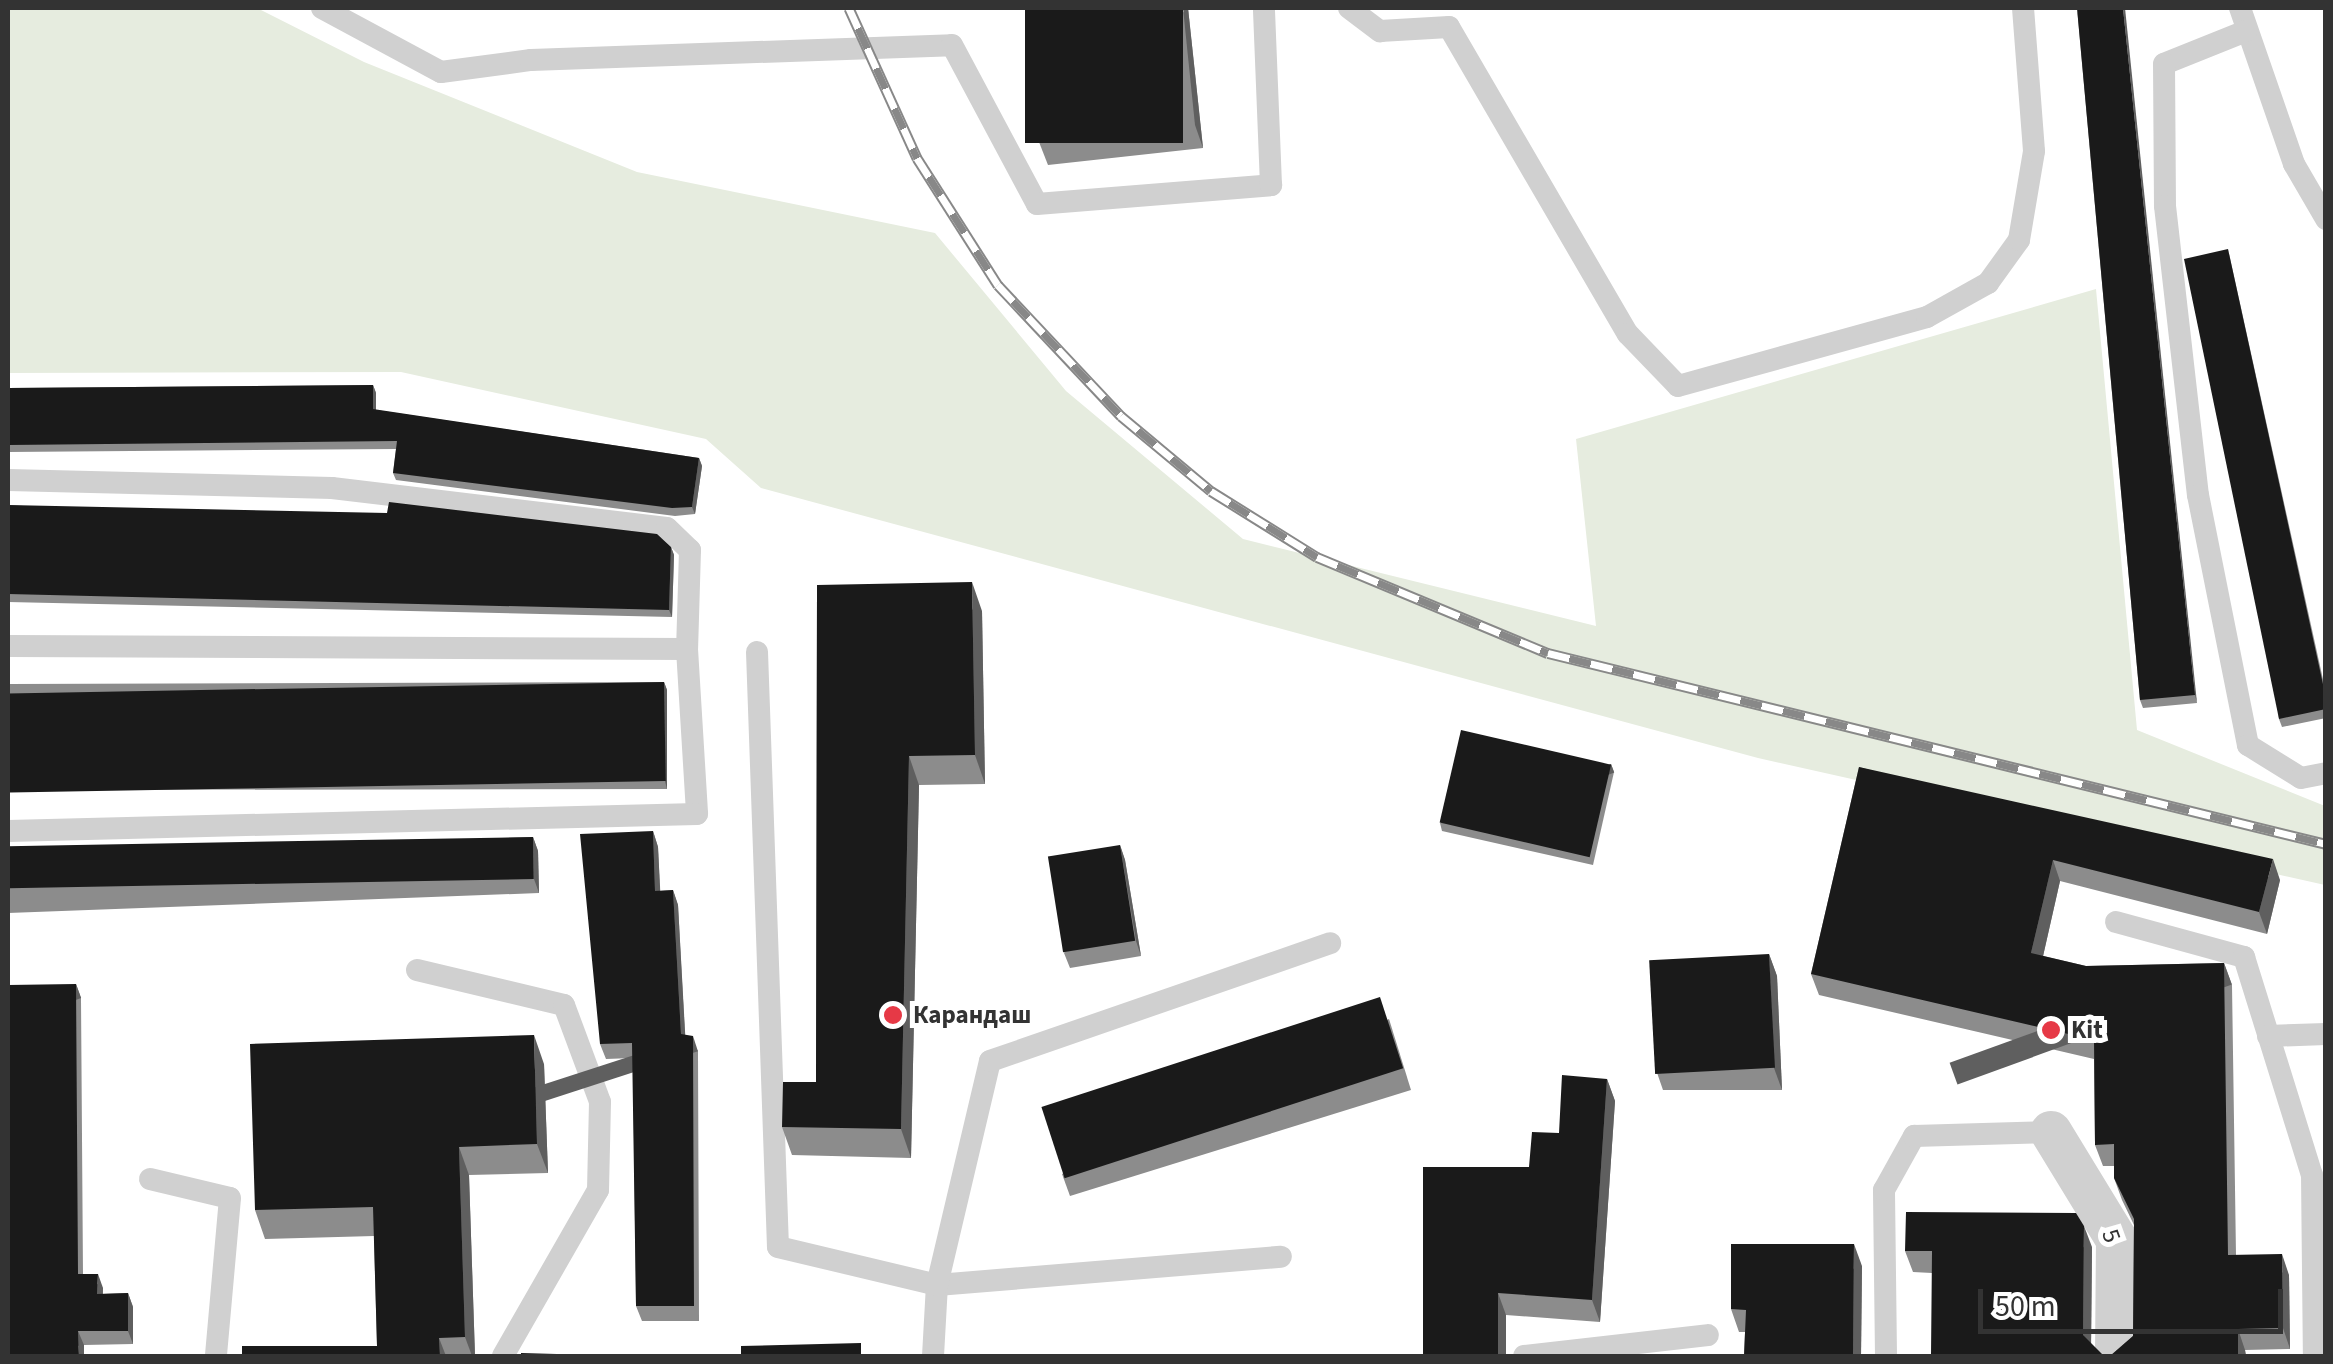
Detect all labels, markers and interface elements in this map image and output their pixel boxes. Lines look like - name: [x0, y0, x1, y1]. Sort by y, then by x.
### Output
- place label: Карандаш: [913, 1000, 1031, 1030]
- marker: Карандаш: [882, 1004, 904, 1026]
- place label: Kit: [2071, 1015, 2103, 1045]
- marker: Kit: [2040, 1019, 2062, 1041]
- street label: 5: [2095, 1225, 2127, 1247]
- scale bar: [1983, 1269, 2288, 1331]
- text: 50 m: [1995, 1285, 2056, 1328]

